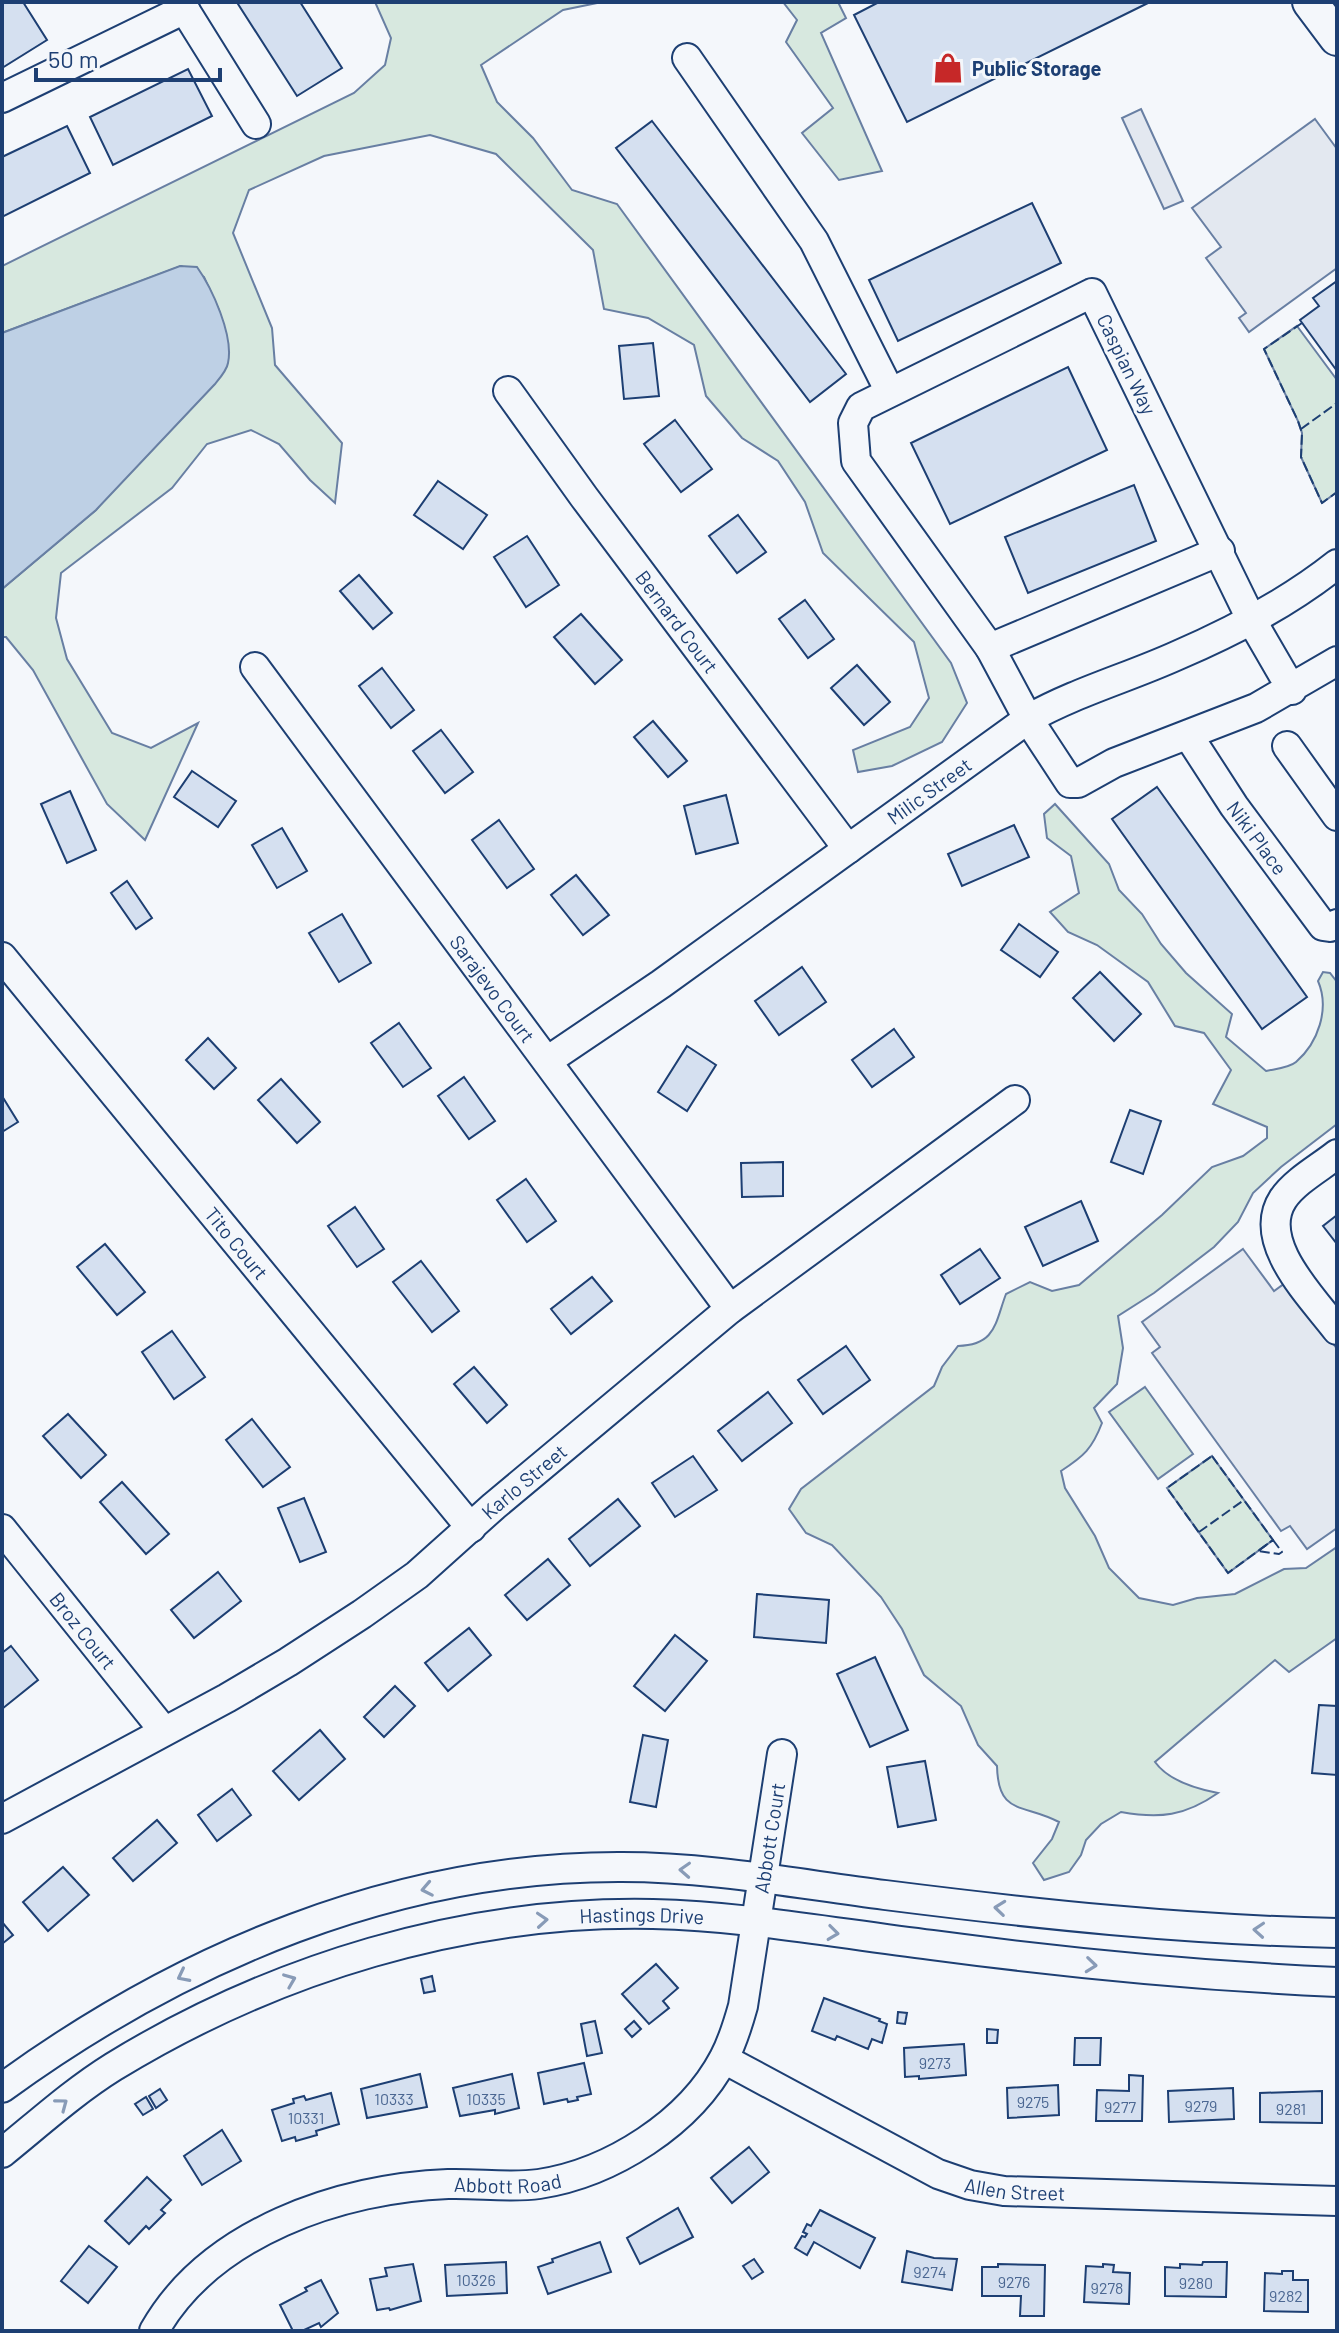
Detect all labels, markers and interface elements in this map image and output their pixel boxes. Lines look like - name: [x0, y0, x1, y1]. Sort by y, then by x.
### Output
- scale bar: [36, 32, 220, 82]
- text: 50 m: [48, 44, 99, 73]
- shop icon: Public Storage: [931, 51, 965, 85]
- place label: Public Storage: [972, 56, 1102, 80]
- street label: Caspian Way: [1092, 310, 1162, 418]
- street label: Bernard Court: [631, 565, 724, 678]
- street label: Milic Street: [882, 752, 976, 829]
- street label: Niki Place: [1222, 796, 1293, 879]
- street label: Sarajevo Court: [445, 930, 540, 1047]
- street label: Tito Court: [200, 1202, 274, 1284]
- street label: Karlo Street: [476, 1439, 571, 1524]
- street label: Broz Court: [45, 1587, 122, 1674]
- street label: Abbott Court: [749, 1781, 789, 1895]
- one-way arrow: [678, 1862, 691, 1879]
- one-way arrow: [420, 1879, 434, 1896]
- one-way arrow: [993, 1900, 1006, 1917]
- street label: Hastings Drive: [579, 1902, 705, 1929]
- one-way arrow: [536, 1912, 549, 1929]
- one-way arrow: [1252, 1922, 1265, 1939]
- one-way arrow: [826, 1924, 840, 1941]
- one-way arrow: [1085, 1957, 1098, 1974]
- one-way arrow: [176, 1966, 191, 1982]
- one-way arrow: [282, 1973, 296, 1989]
- house number: 9273: [919, 2053, 951, 2072]
- house number: 10333: [374, 2089, 414, 2108]
- house number: 10335: [466, 2089, 506, 2108]
- house number: 9275: [1017, 2092, 1049, 2111]
- house number: 9279: [1185, 2096, 1217, 2115]
- house number: 9277: [1104, 2097, 1136, 2116]
- one-way arrow: [54, 2099, 68, 2114]
- house number: 9281: [1276, 2099, 1306, 2118]
- house number: 10331: [288, 2108, 324, 2127]
- street label: Abbott Road: [454, 2168, 564, 2198]
- street label: Allen Street: [962, 2172, 1066, 2205]
- house number: 9274: [913, 2262, 947, 2281]
- house number: 10326: [456, 2270, 496, 2289]
- house number: 9276: [998, 2272, 1030, 2291]
- house number: 9280: [1179, 2273, 1213, 2292]
- house number: 9278: [1091, 2278, 1123, 2297]
- house number: 9282: [1269, 2286, 1303, 2305]

